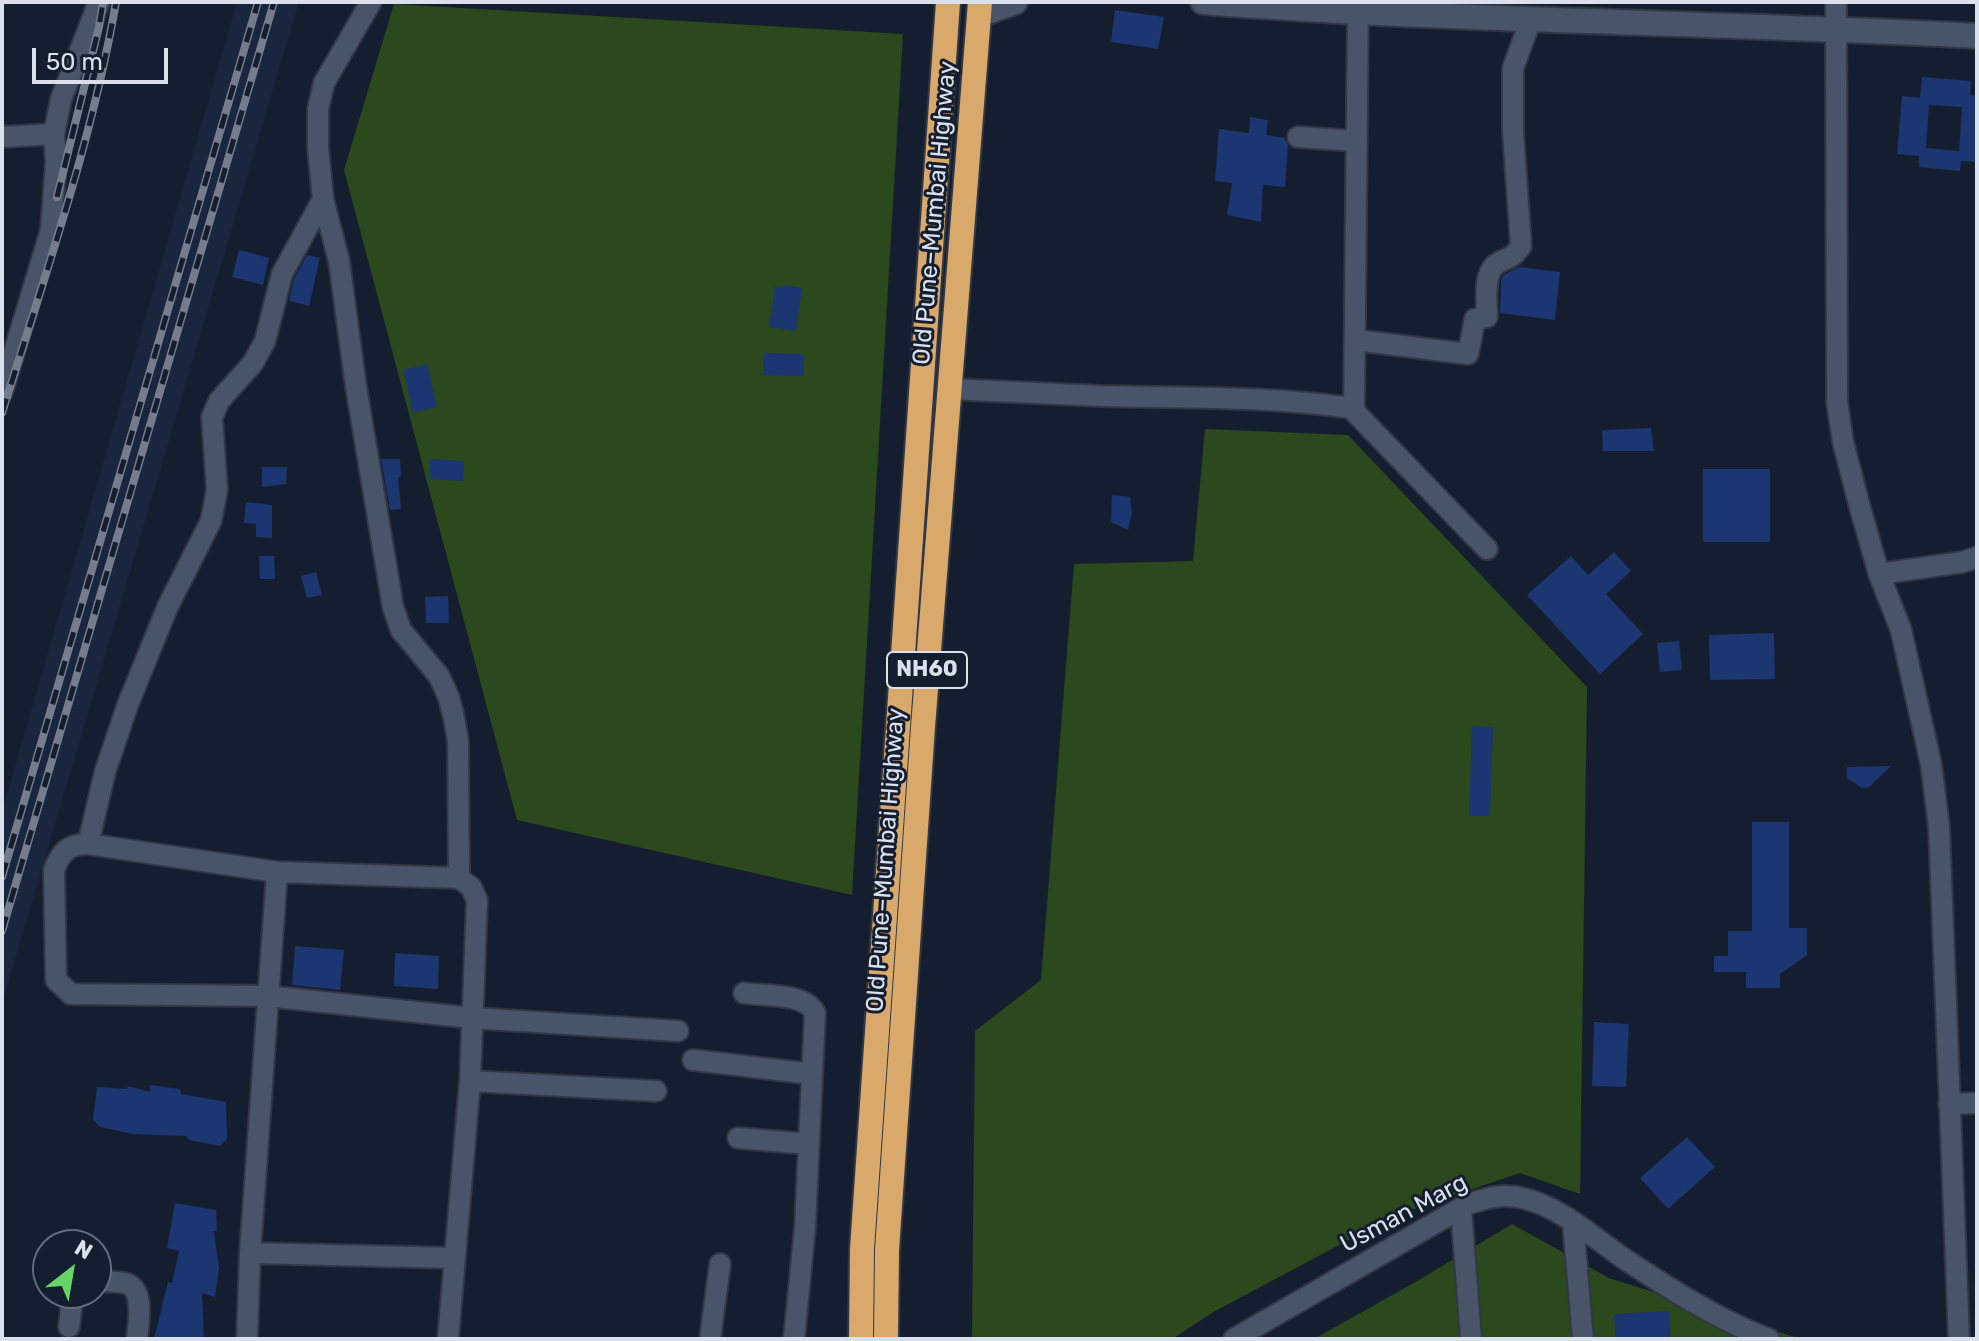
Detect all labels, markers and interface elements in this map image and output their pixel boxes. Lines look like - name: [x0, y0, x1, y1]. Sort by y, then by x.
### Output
- scale bar: [36, 32, 172, 82]
- text: 50 m: [46, 48, 103, 76]
- street label: Old Pune–Mumbai Highway: [907, 60, 963, 366]
- road number: NH60: [887, 652, 967, 688]
- street label: Old Pune–Mumbai Highway: [861, 707, 911, 1013]
- street label: Usman Marg: [1336, 1169, 1472, 1259]
- north arrow: [32, 1229, 112, 1309]
- text: N: [70, 1234, 97, 1265]

